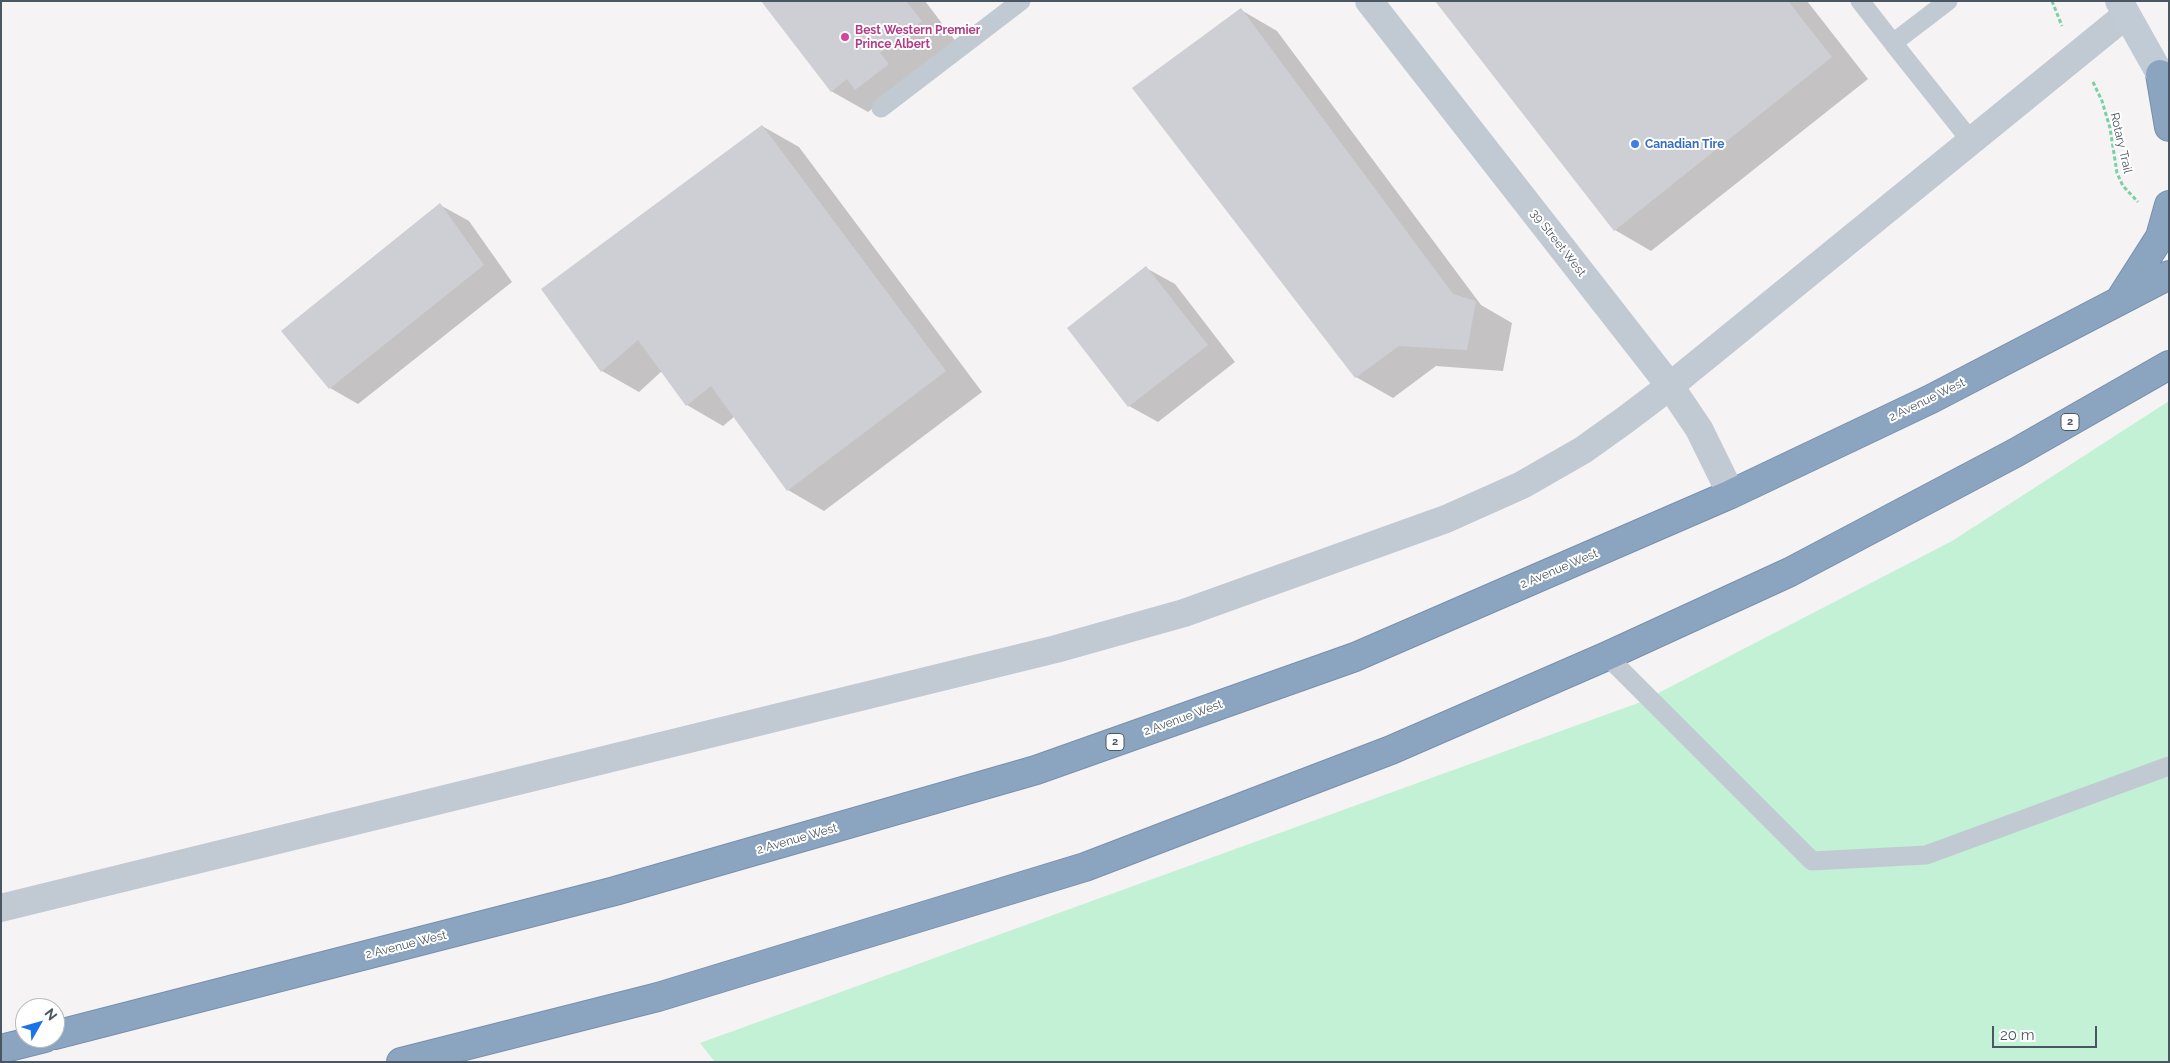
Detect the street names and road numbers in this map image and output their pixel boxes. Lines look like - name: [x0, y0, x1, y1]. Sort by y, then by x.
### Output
- street label: Rotary Trail: [2107, 111, 2135, 175]
- street label: 39 Street West: [1527, 206, 1589, 280]
- street label: 2 Avenue West: [1887, 375, 1967, 425]
- road number: 2: [2061, 414, 2079, 431]
- street label: 2 Avenue West: [1518, 546, 1600, 592]
- street label: 2 Avenue West: [1141, 697, 1225, 739]
- road number: 2: [1106, 734, 1124, 750]
- street label: 2 Avenue West: [755, 821, 839, 857]
- street label: 2 Avenue West: [364, 928, 448, 962]

